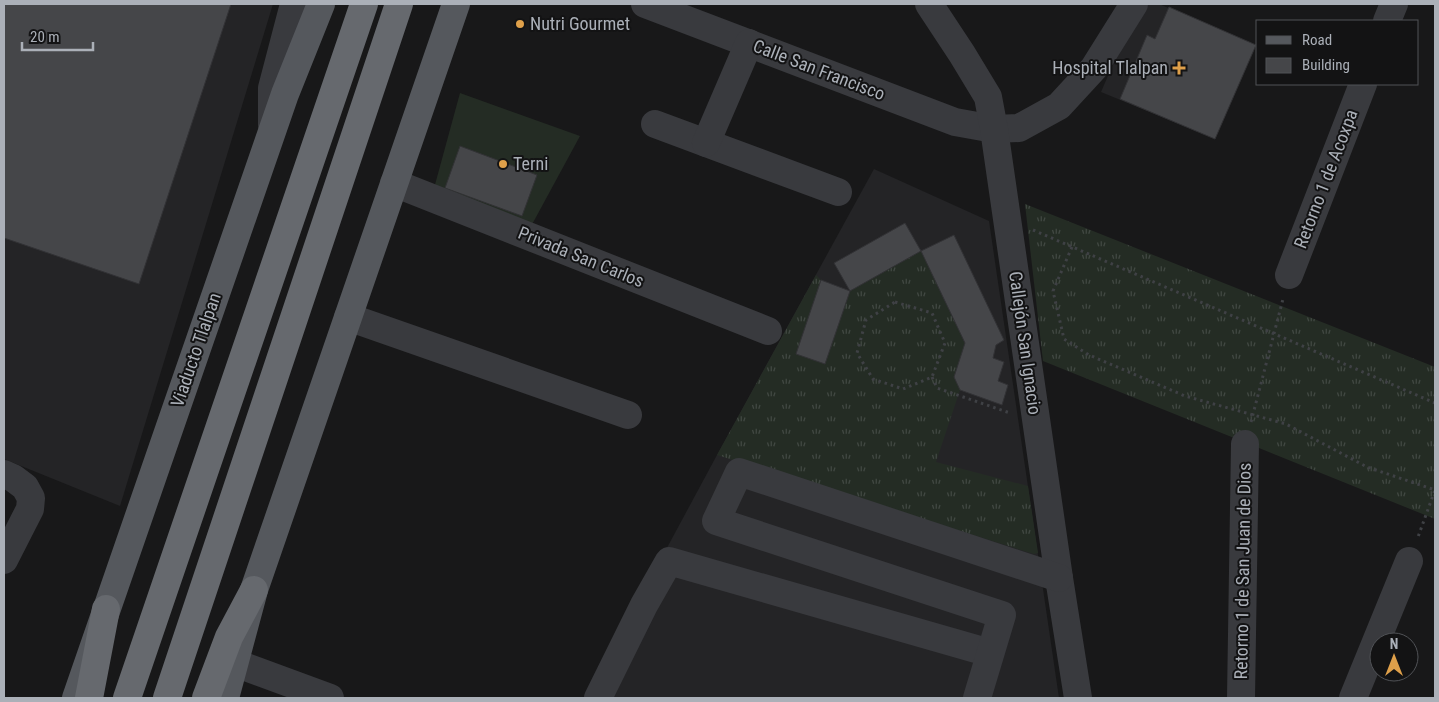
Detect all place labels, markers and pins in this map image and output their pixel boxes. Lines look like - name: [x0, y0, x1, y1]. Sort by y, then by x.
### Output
- place label: Nutri Gourmet: [530, 13, 630, 34]
- marker: Nutri Gourmet: [514, 18, 526, 30]
- place label: Hospital Tlalpan: [1052, 57, 1168, 78]
- marker: Hospital Tlalpan: [1172, 61, 1186, 75]
- place label: Terni: [513, 153, 548, 174]
- marker: Terni: [497, 158, 509, 170]

